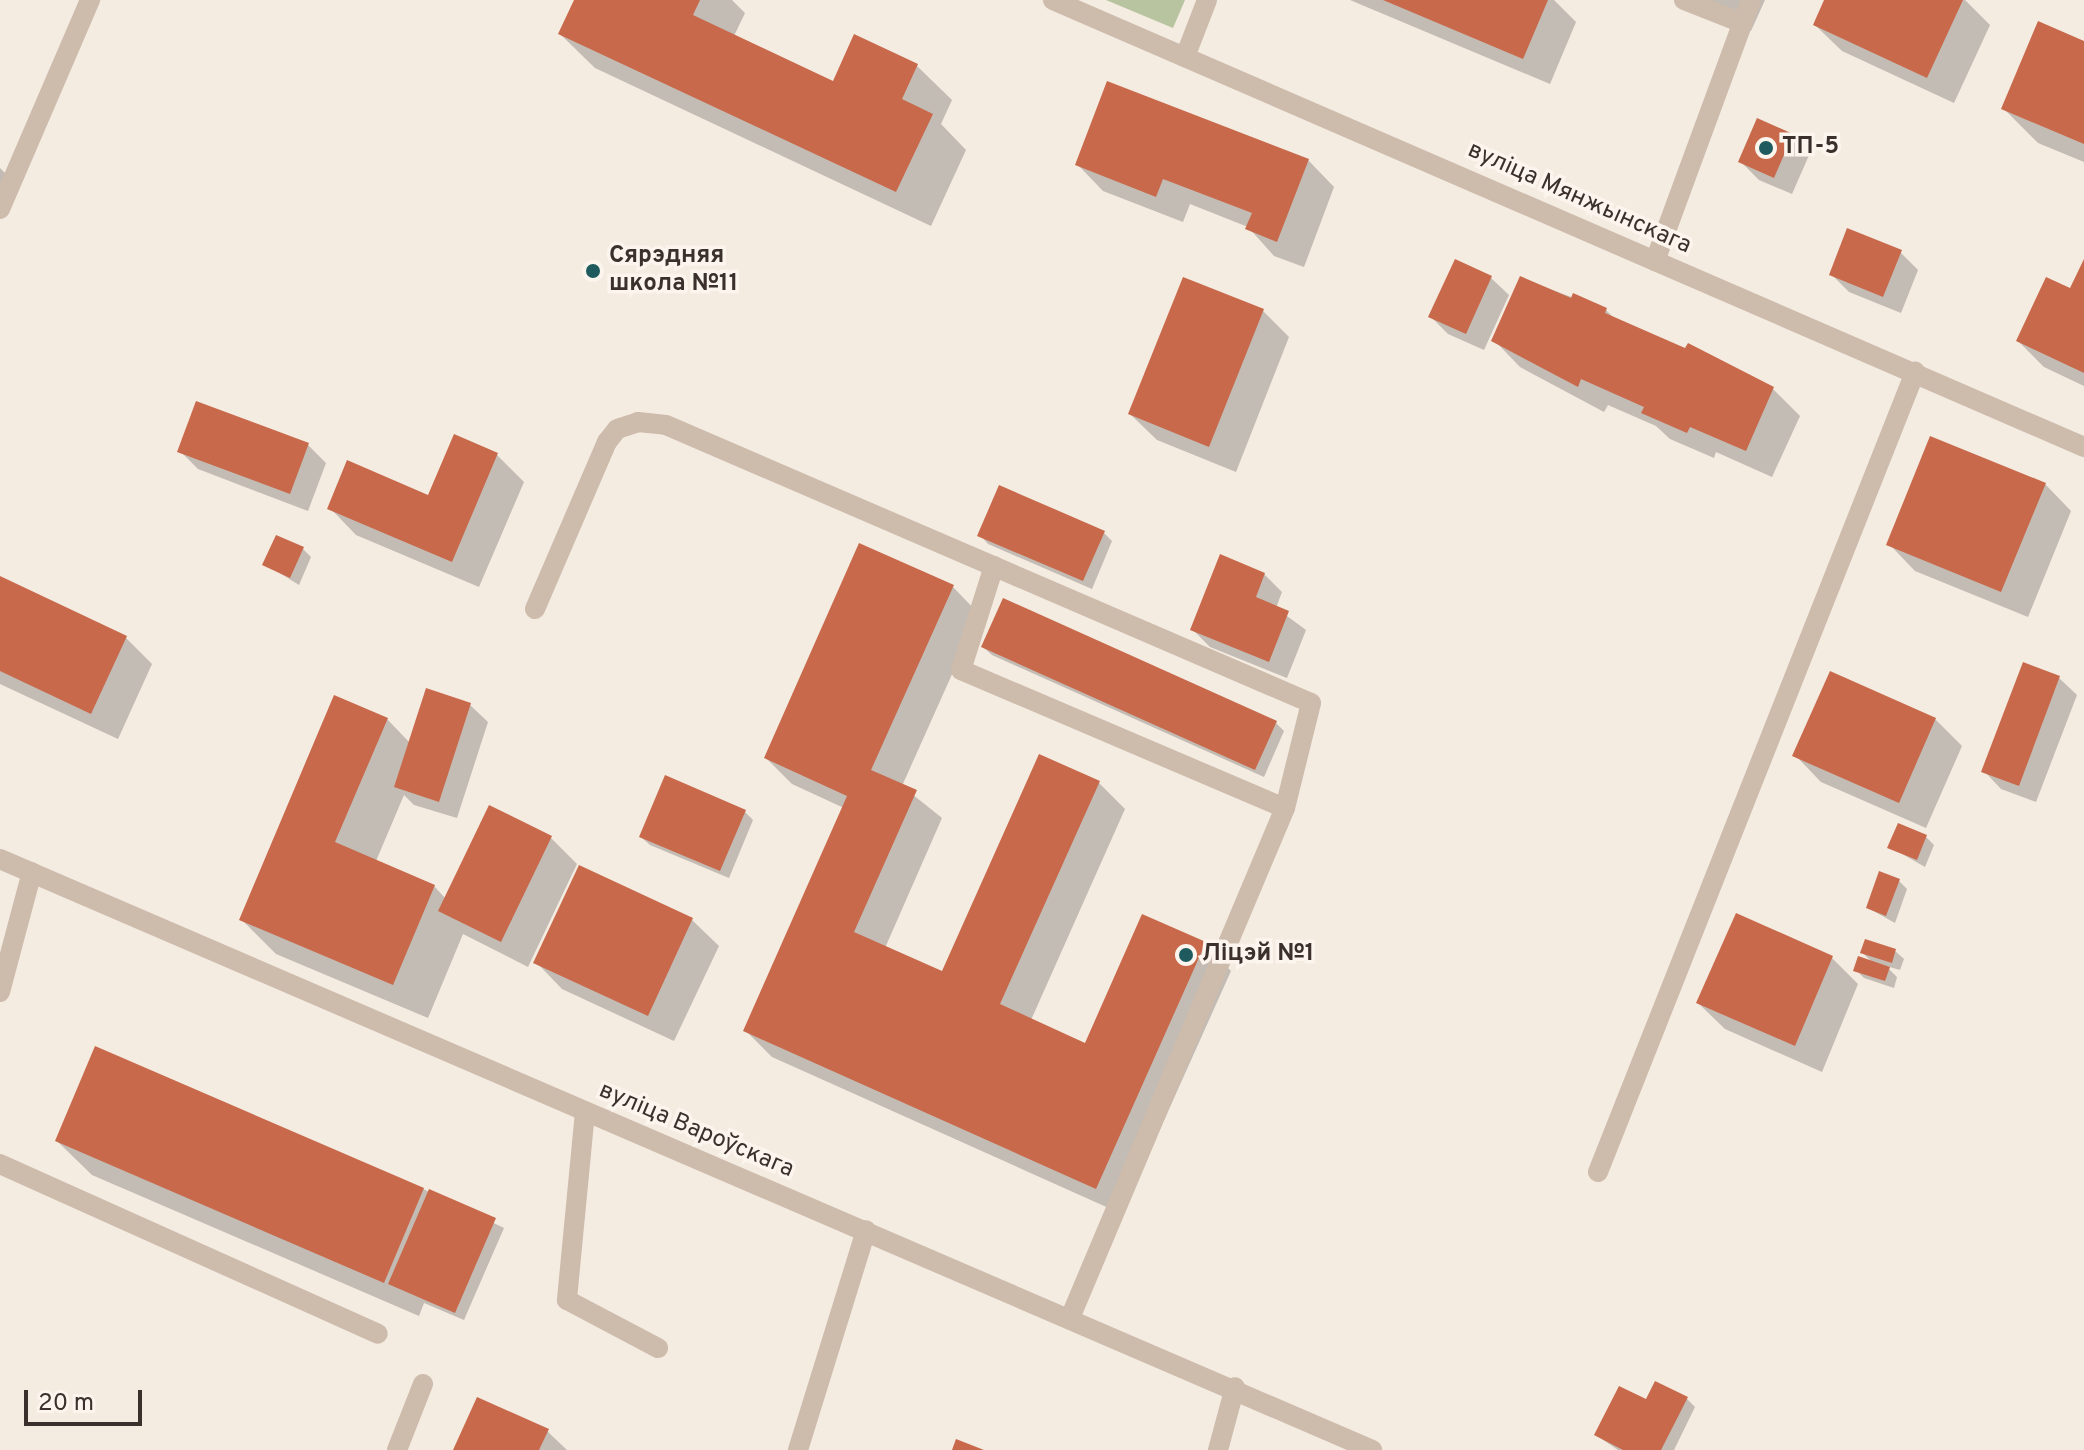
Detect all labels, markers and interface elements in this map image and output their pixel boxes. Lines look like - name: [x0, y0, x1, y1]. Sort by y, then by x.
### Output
- place label: ТП-5: [1782, 134, 1839, 162]
- street label: вуліца Мянжынскага: [1463, 137, 1695, 261]
- marker: ТП-5: [1757, 139, 1775, 157]
- place label: Сярэдняя школа №11: [609, 243, 738, 299]
- marker: Сярэдняя школа №11: [584, 262, 602, 280]
- place label: Ліцэй №1: [1202, 941, 1314, 969]
- marker: Ліцэй №1: [1177, 946, 1195, 964]
- street label: вуліца Вароўскага: [594, 1077, 798, 1185]
- scale bar: [28, 1374, 146, 1424]
- text: 20 m: [38, 1389, 94, 1419]

